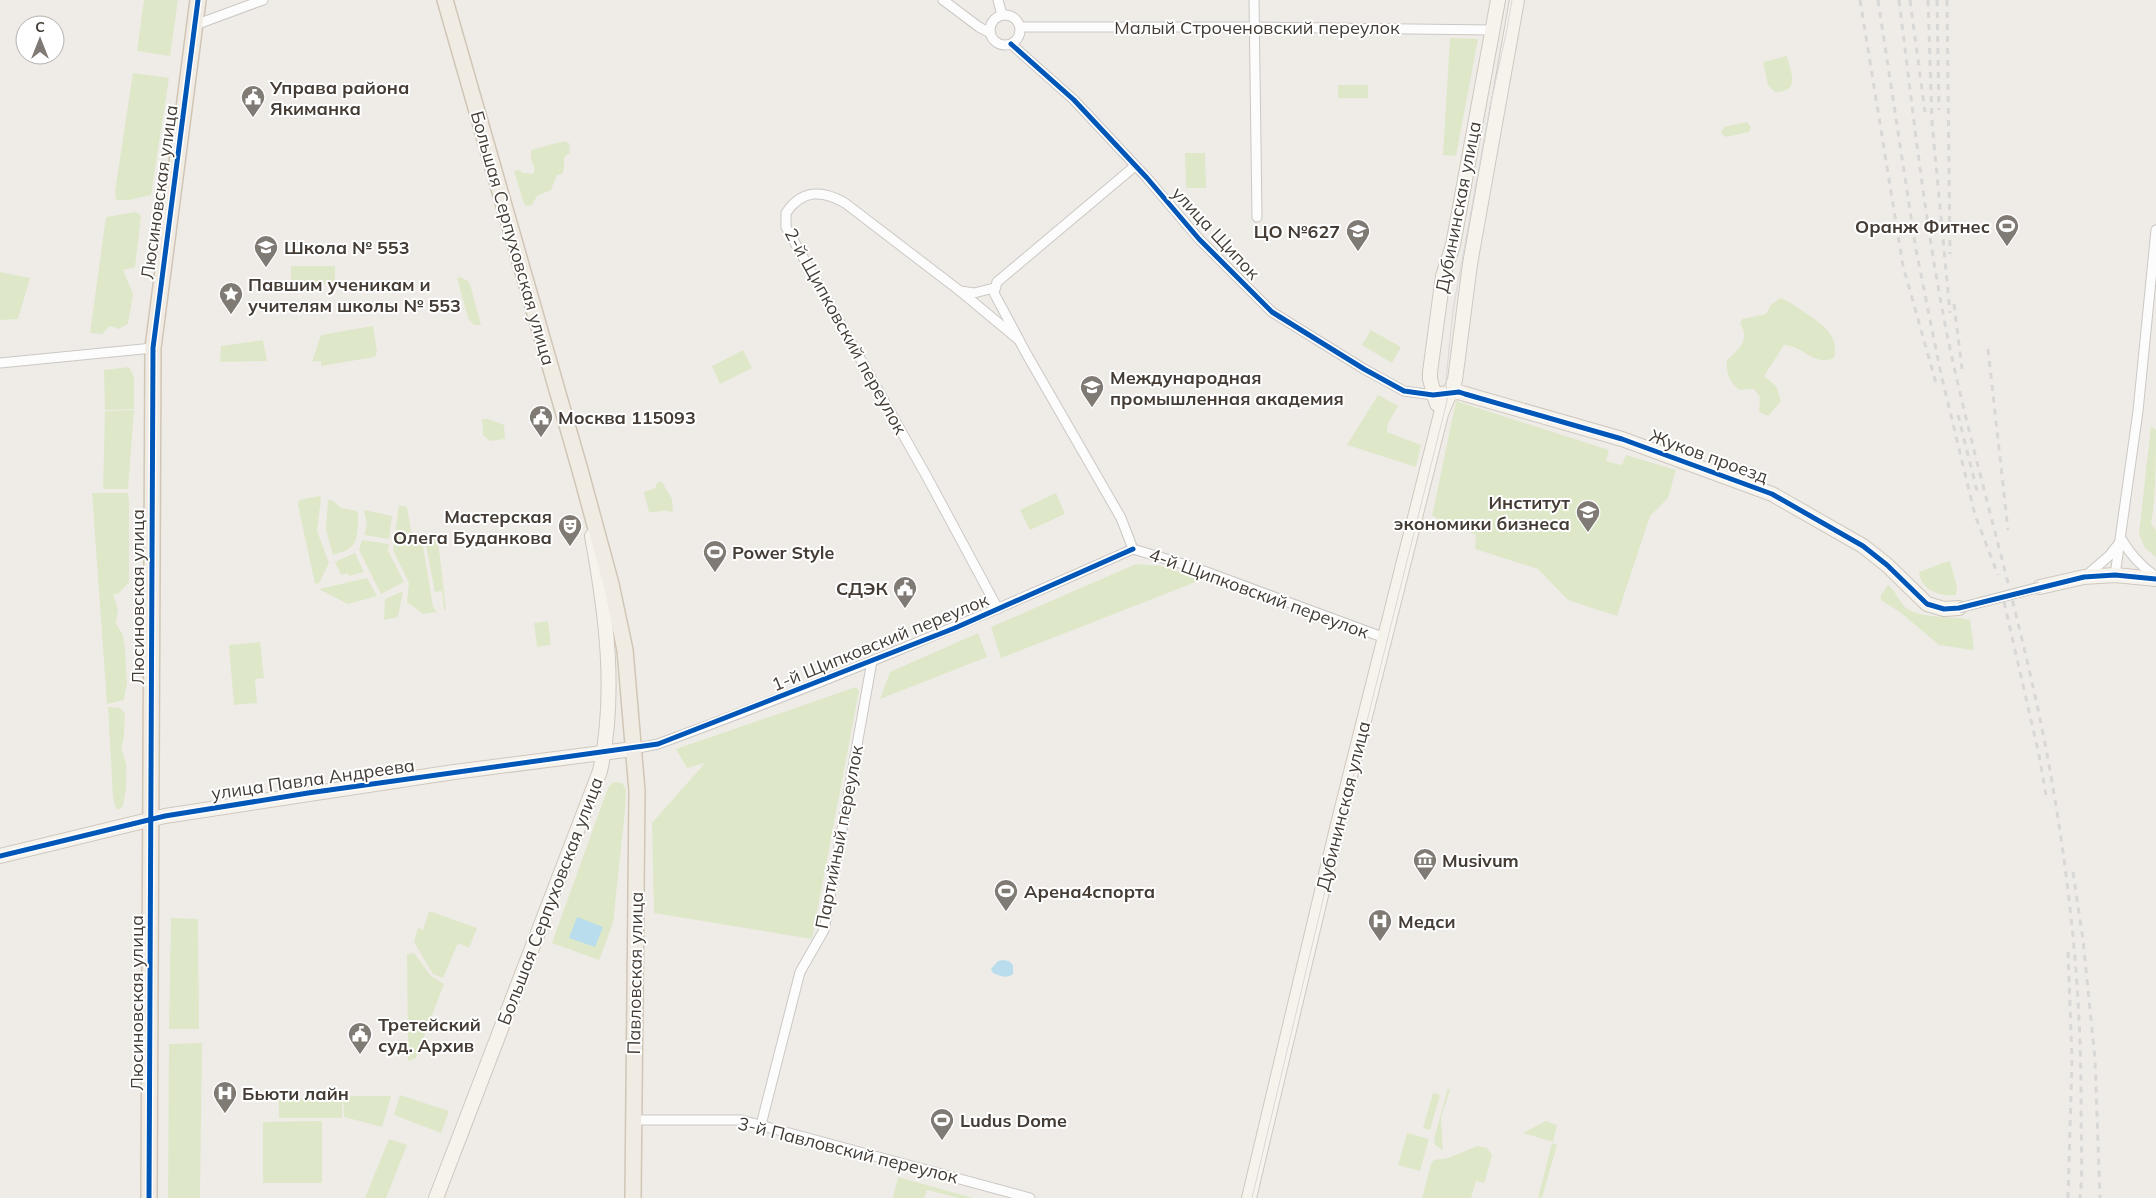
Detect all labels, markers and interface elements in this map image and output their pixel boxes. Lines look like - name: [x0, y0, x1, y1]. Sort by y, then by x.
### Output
- north arrow: [15, 15, 65, 65]
- street label: Малый Строченовский переулок: [1114, 16, 1400, 39]
- text: С: [35, 18, 45, 36]
- place label: Управа района Якиманка: [269, 76, 409, 120]
- public building icon: Управа района Якиманка: [240, 84, 266, 118]
- street label: Люсиновская улица: [135, 103, 183, 281]
- street label: Большая Серпуховская улица: [466, 108, 560, 368]
- street label: Дубининская улица: [1430, 119, 1486, 295]
- street label: улица Щипок: [1167, 182, 1265, 285]
- sports icon: Оранж Фитнес: [1994, 213, 2020, 247]
- place label: Оранж Фитнес: [1855, 215, 1990, 238]
- school or university icon: ЦО №627: [1345, 218, 1371, 252]
- place label: ЦО №627: [1254, 220, 1340, 243]
- street label: 2-й Щипковский переулок: [780, 224, 912, 438]
- school or university icon: Школа № 553: [253, 234, 279, 268]
- place label: Школа № 553: [284, 236, 409, 259]
- place label: Павшим ученикам и учителям школы № 553: [248, 273, 461, 317]
- place icon: Павшим ученикам и учителям школы № 553: [218, 281, 244, 315]
- place label: Международная промышленная академия: [1110, 366, 1344, 410]
- school or university icon: Международная промышленная академия: [1079, 374, 1105, 408]
- public building icon: Москва 115093: [528, 404, 554, 438]
- place label: Москва 115093: [558, 406, 696, 429]
- street label: Жуков проезд: [1647, 424, 1771, 488]
- place label: Институт экономики бизнеса: [1394, 491, 1570, 535]
- school or university icon: Институт экономики бизнеса: [1575, 499, 1601, 533]
- place label: Мастерская Олега Буданкова: [393, 505, 552, 549]
- street label: Люсиновская улица: [126, 509, 149, 685]
- theatre icon: Мастерская Олега Буданкова: [557, 513, 583, 547]
- sports icon: Power Style: [702, 539, 728, 573]
- place label: Power Style: [732, 541, 835, 564]
- street label: 4-й Щипковский переулок: [1146, 543, 1372, 644]
- public building icon: СДЭК: [892, 575, 918, 609]
- place label: СДЭК: [836, 577, 889, 600]
- street label: 1-й Щипковский переулок: [768, 588, 992, 696]
- street label: Дубининская улица: [1311, 719, 1375, 893]
- street label: Партийный переулок: [810, 743, 868, 931]
- street label: улица Павла Андреева: [210, 753, 416, 805]
- street label: Большая Серпуховская улица: [492, 774, 608, 1028]
- museum icon: Musivum: [1412, 847, 1438, 881]
- place label: Musivum: [1442, 849, 1519, 872]
- sports icon: Арена4спорта: [993, 878, 1019, 912]
- place label: Арена4спорта: [1024, 880, 1155, 903]
- street label: Павловская улица: [622, 891, 648, 1055]
- hospital icon: Медси: [1367, 908, 1393, 942]
- place label: Медси: [1398, 910, 1456, 933]
- street label: Люсиновская улица: [125, 915, 148, 1091]
- place label: Третейский суд. Архив: [378, 1013, 481, 1057]
- public building icon: Третейский суд. Архив: [347, 1021, 373, 1055]
- hospital icon: Бьюти лайн: [212, 1080, 238, 1114]
- place label: Бьюти лайн: [242, 1082, 349, 1105]
- sports icon: Ludus Dome: [929, 1107, 955, 1141]
- place label: Ludus Dome: [960, 1109, 1067, 1132]
- street label: 3-й Павловский переулок: [736, 1111, 961, 1189]

